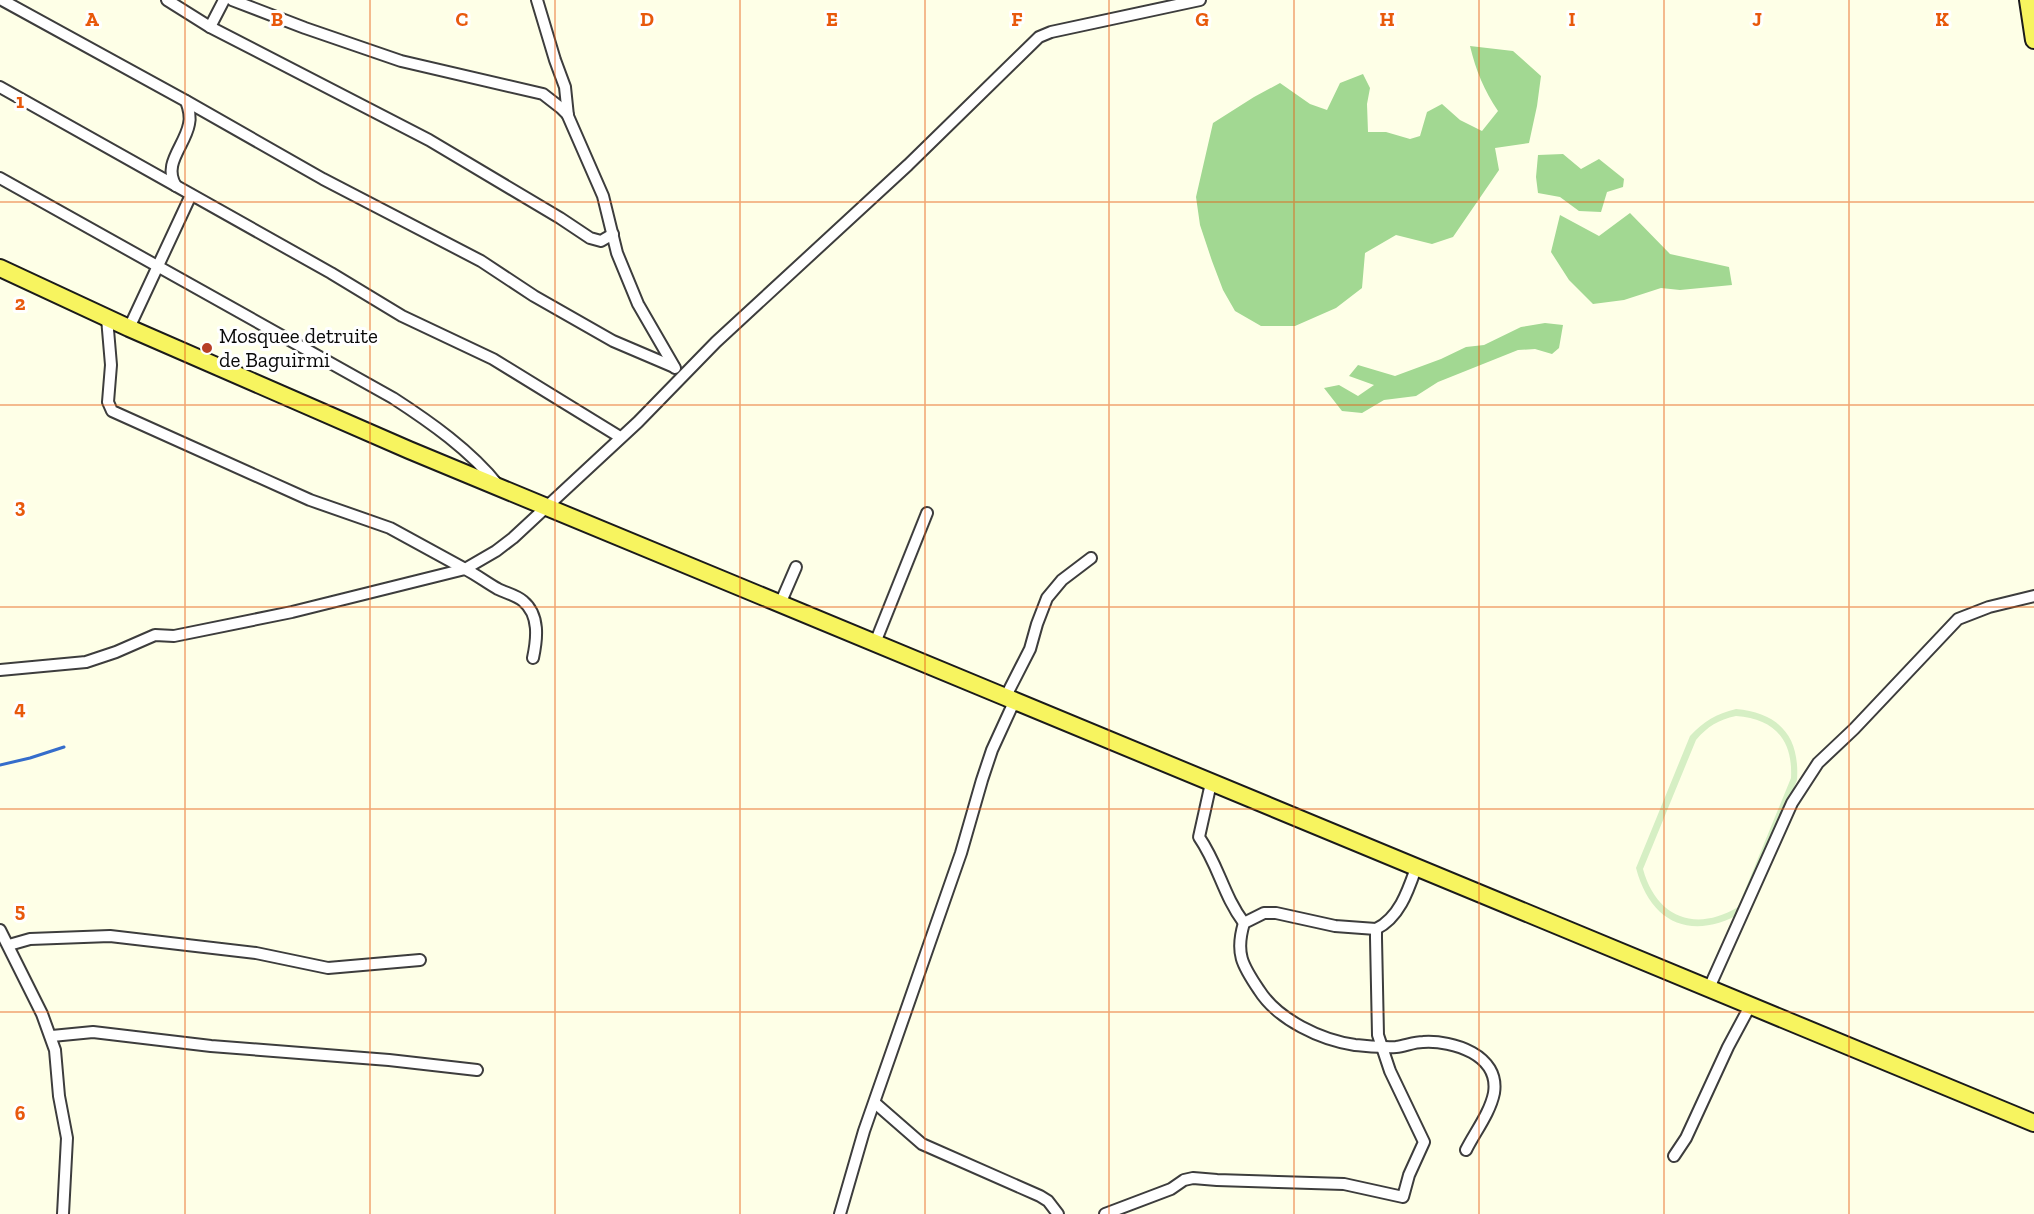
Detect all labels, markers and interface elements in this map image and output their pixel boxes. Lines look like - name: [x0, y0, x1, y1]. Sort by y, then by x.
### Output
- text: A: [85, 7, 99, 31]
- text: B: [271, 7, 283, 31]
- text: C: [456, 7, 469, 31]
- text: D: [640, 7, 654, 31]
- text: E: [826, 7, 838, 31]
- text: F: [1011, 7, 1023, 31]
- text: G: [1195, 7, 1209, 31]
- text: H: [1379, 7, 1395, 31]
- text: I: [1568, 7, 1576, 31]
- text: J: [1752, 7, 1762, 31]
- text: K: [1935, 7, 1949, 31]
- text: 1: [16, 89, 24, 113]
- text: 2: [15, 291, 26, 315]
- place label: Mosquee detruite de Baguirmi: [219, 323, 378, 372]
- marker: Mosquee detruite de Baguirmi: [200, 341, 214, 355]
- text: 3: [15, 494, 26, 518]
- text: 4: [14, 696, 26, 720]
- text: 5: [15, 898, 25, 922]
- text: 6: [15, 1101, 26, 1125]

